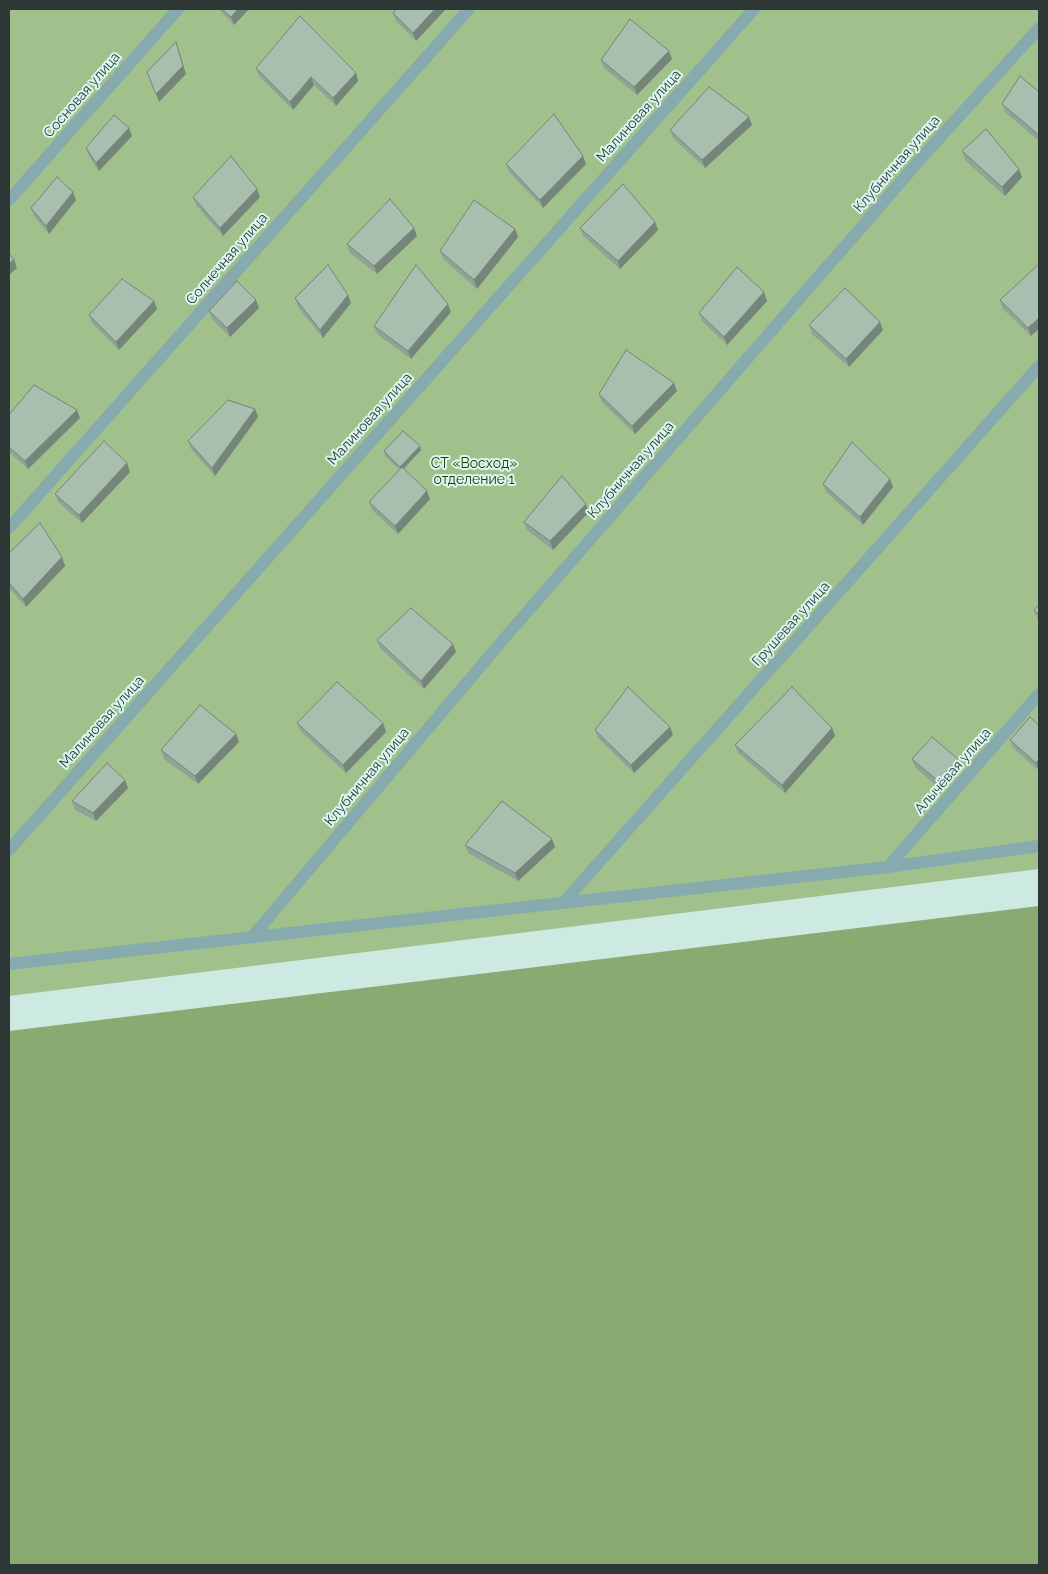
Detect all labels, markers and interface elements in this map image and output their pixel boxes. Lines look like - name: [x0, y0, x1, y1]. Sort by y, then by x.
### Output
- street label: Сосновая улица: [40, 49, 124, 141]
- street label: Малиновая улица: [593, 66, 685, 166]
- street label: Клубничная улица: [850, 112, 944, 216]
- street label: Солнечная улица: [183, 210, 271, 308]
- street label: Малиновая улица: [324, 369, 416, 469]
- street label: Клубничная улица: [584, 418, 678, 522]
- park label: СТ «Восход» отделение 1: [431, 456, 517, 488]
- street label: Грушевая улица: [749, 578, 833, 670]
- street label: Малиновая улица: [56, 672, 148, 772]
- street label: Клубничная улица: [321, 725, 413, 829]
- street label: Алычёвая улица: [911, 725, 995, 817]

